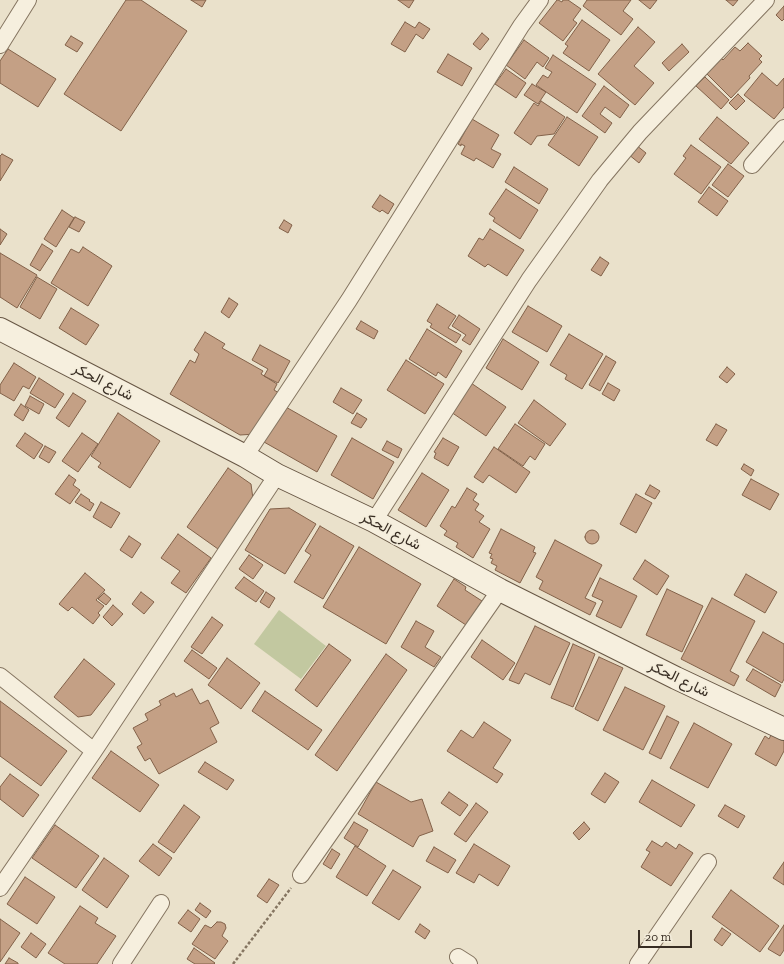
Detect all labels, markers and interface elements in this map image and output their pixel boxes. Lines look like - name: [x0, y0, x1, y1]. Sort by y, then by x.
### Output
- street label: شارع الحكر: [70, 359, 136, 405]
- street label: شارع الحكر: [358, 508, 424, 554]
- street label: شارع الحكر: [646, 657, 712, 701]
- scale bar: [640, 922, 694, 948]
- text: 20 m: [645, 930, 671, 944]

